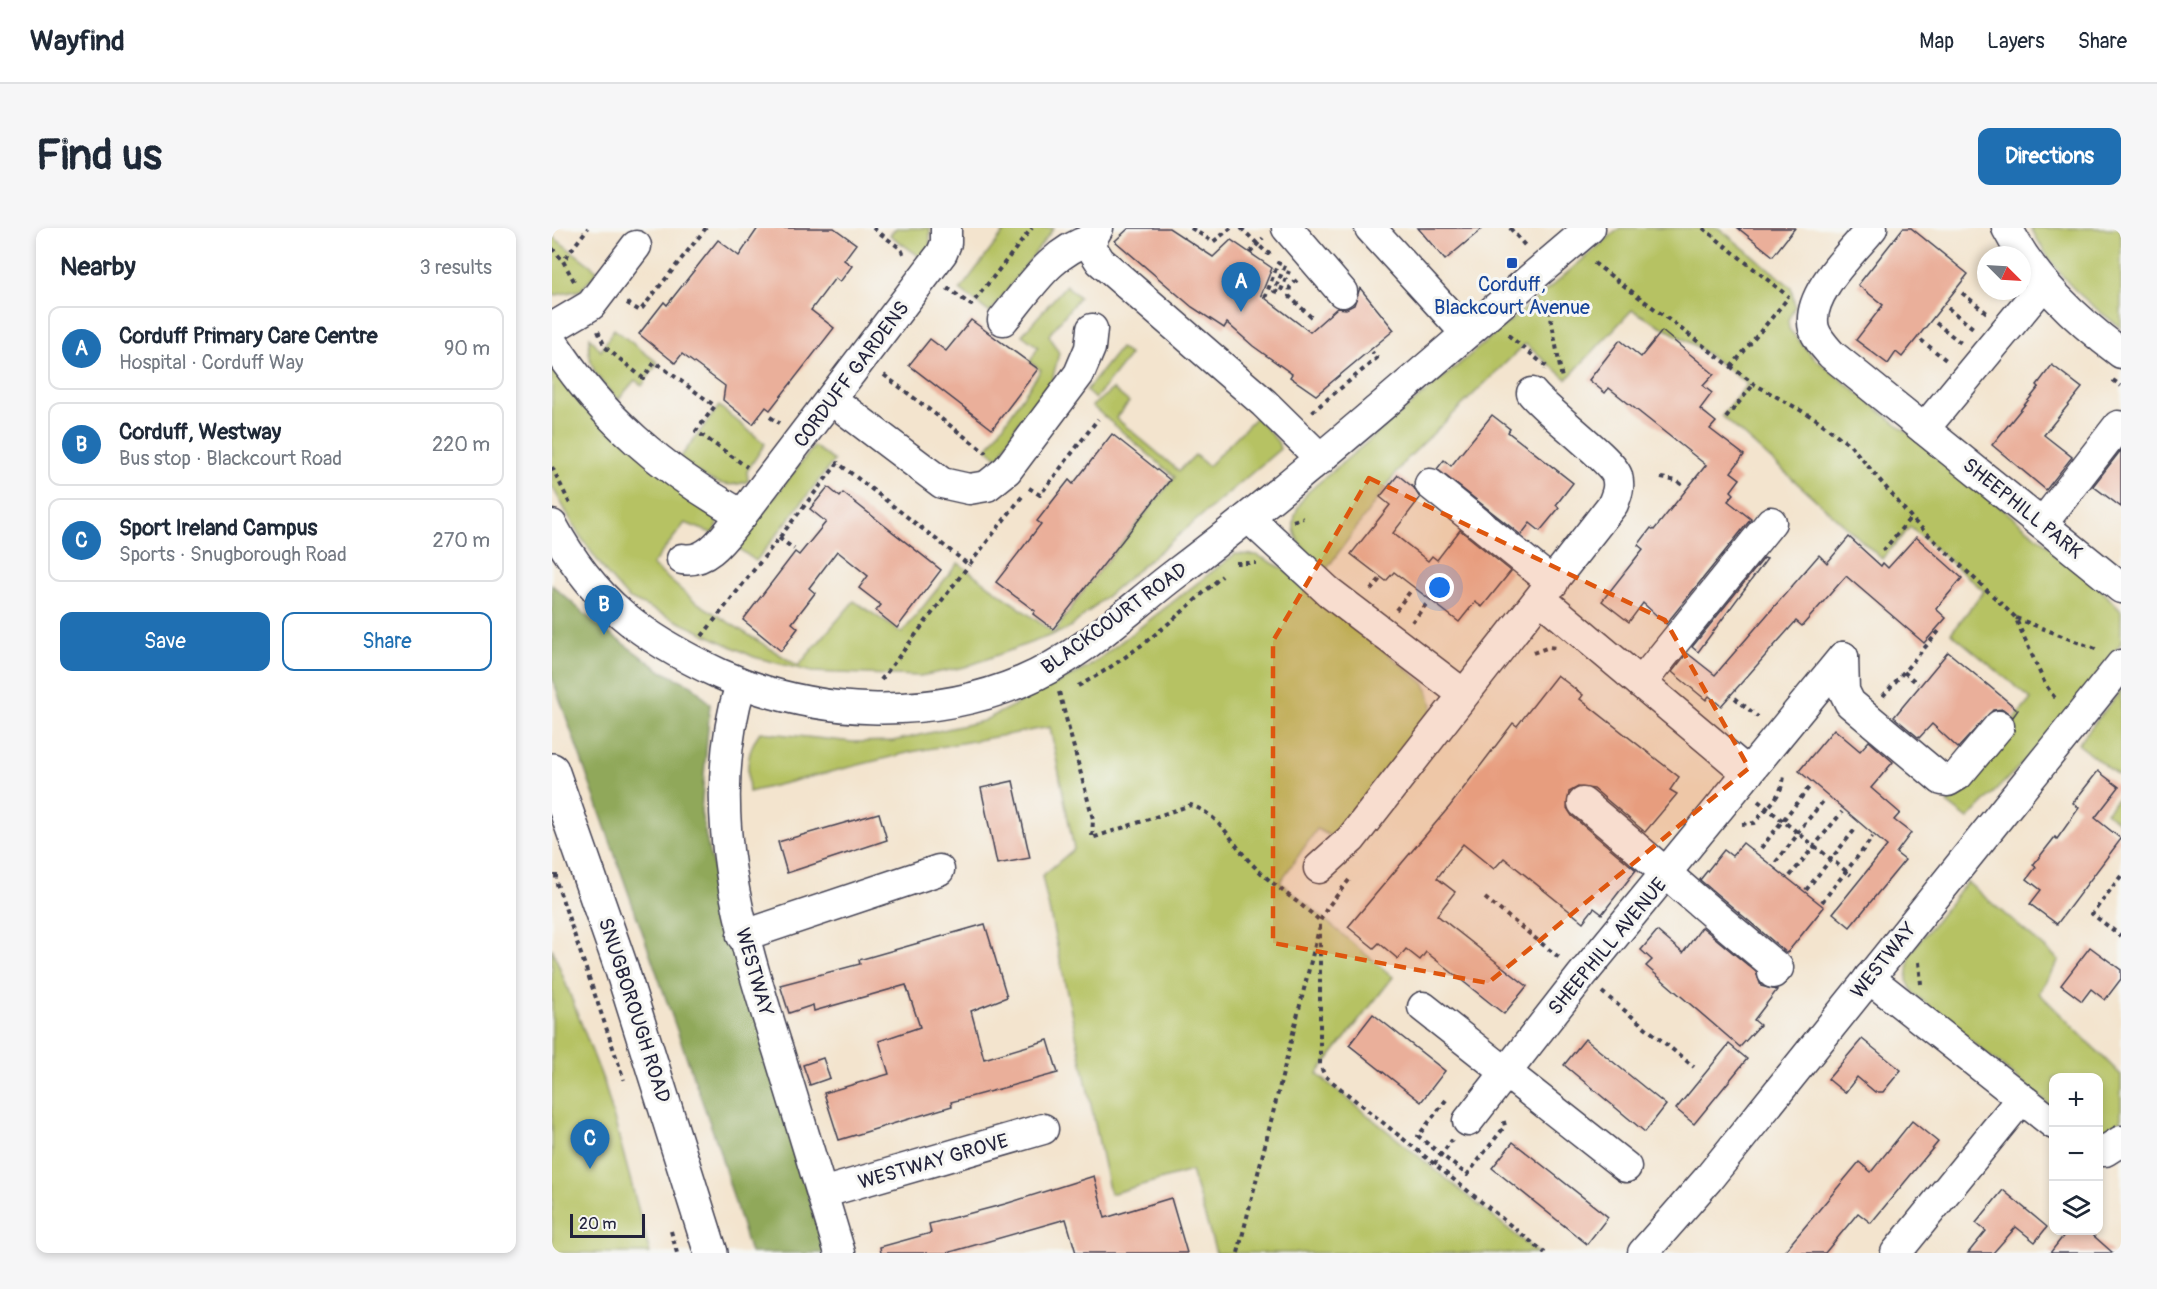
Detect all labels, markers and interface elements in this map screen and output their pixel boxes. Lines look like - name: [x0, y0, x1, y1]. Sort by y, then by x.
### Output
- text: Wayfind: [30, 24, 125, 59]
- text: Map: [1919, 28, 1954, 55]
- text: Layers: [1987, 28, 2045, 55]
- text: Share: [2078, 28, 2127, 55]
- button: Directions: [1978, 128, 2121, 185]
- text: Find us: [36, 130, 162, 182]
- north arrow: [1977, 246, 2031, 300]
- text: Nearby: [60, 251, 136, 283]
- text: 3 results: [420, 255, 492, 280]
- marker: Corduff, Blackcourt Avenue: [1505, 256, 1519, 270]
- pin: A: [1222, 262, 1260, 312]
- place label: Corduff, Blackcourt Avenue: [1434, 272, 1590, 320]
- street label: CORDUFF GARDENS: [788, 296, 914, 452]
- text: Corduff Primary Care Centre: [119, 322, 378, 350]
- text: A: [75, 336, 88, 361]
- text: 90 m: [444, 336, 490, 361]
- text: Hospital · Corduff Way: [119, 350, 304, 375]
- text: Corduff, Westway: [119, 418, 281, 446]
- text: B: [76, 432, 87, 457]
- text: 220 m: [432, 432, 490, 457]
- text: Bus stop · Blackcourt Road: [119, 446, 342, 471]
- street label: SHEEPHILL PARK: [1958, 452, 2088, 564]
- text: Sport Ireland Campus: [119, 514, 317, 542]
- text: C: [75, 528, 88, 553]
- text: 270 m: [432, 528, 490, 553]
- text: Sports · Snugborough Road: [119, 542, 347, 567]
- street label: BLACKCOURT ROAD: [1036, 557, 1192, 680]
- your location: [1425, 573, 1454, 602]
- pin: B: [584, 586, 624, 635]
- button: Save: [60, 612, 270, 671]
- button: Share: [282, 612, 492, 671]
- street label: SHEEPHILL AVENUE: [1543, 873, 1672, 1020]
- street label: SNUGBOROUGH ROAD: [593, 915, 676, 1106]
- street label: WESTWAY: [1845, 917, 1922, 1003]
- street label: WESTWAY: [730, 925, 779, 1020]
- map controls: [2049, 1073, 2103, 1235]
- button: +: [2049, 1073, 2103, 1127]
- pin: C: [570, 1120, 609, 1169]
- button: −: [2049, 1127, 2103, 1181]
- street label: WESTWAY GROVE: [855, 1128, 1011, 1195]
- button: layers: [2049, 1181, 2103, 1235]
- scale bar: [570, 1211, 645, 1238]
- text: 20 m: [579, 1214, 617, 1234]

